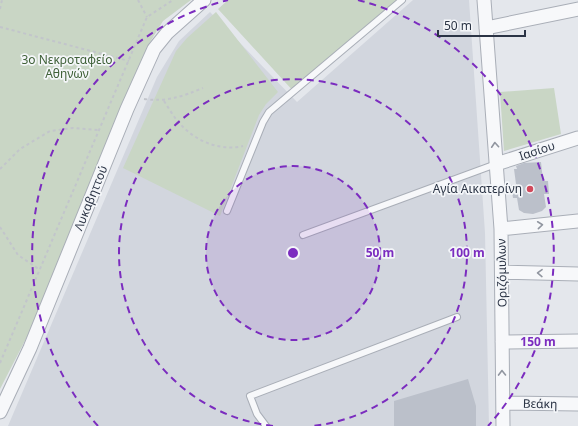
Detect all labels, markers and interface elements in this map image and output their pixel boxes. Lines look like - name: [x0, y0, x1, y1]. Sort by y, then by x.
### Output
- scale bar: [438, 12, 525, 38]
- text: 50 m: [444, 17, 472, 34]
- park label: 3ο Νεκροταφείο Αθηνών: [21, 51, 113, 82]
- street label: Ιασίου: [517, 137, 557, 164]
- one-way arrow: [490, 142, 499, 148]
- street label: Λυκαβηττού: [70, 163, 111, 233]
- place label: Αγία Αικατερίνη: [433, 180, 522, 197]
- marker: Αγία Αικατερίνη: [525, 184, 535, 194]
- one-way arrow: [536, 221, 543, 230]
- street label: Οριζόμυλων: [492, 239, 511, 307]
- text: 50 m: [366, 244, 394, 261]
- text: 100 m: [449, 244, 485, 261]
- centre of rings: [286, 246, 300, 260]
- one-way arrow: [537, 269, 543, 277]
- text: 150 m: [520, 333, 556, 350]
- one-way arrow: [498, 370, 507, 376]
- street label: Βεάκη: [523, 395, 557, 412]

